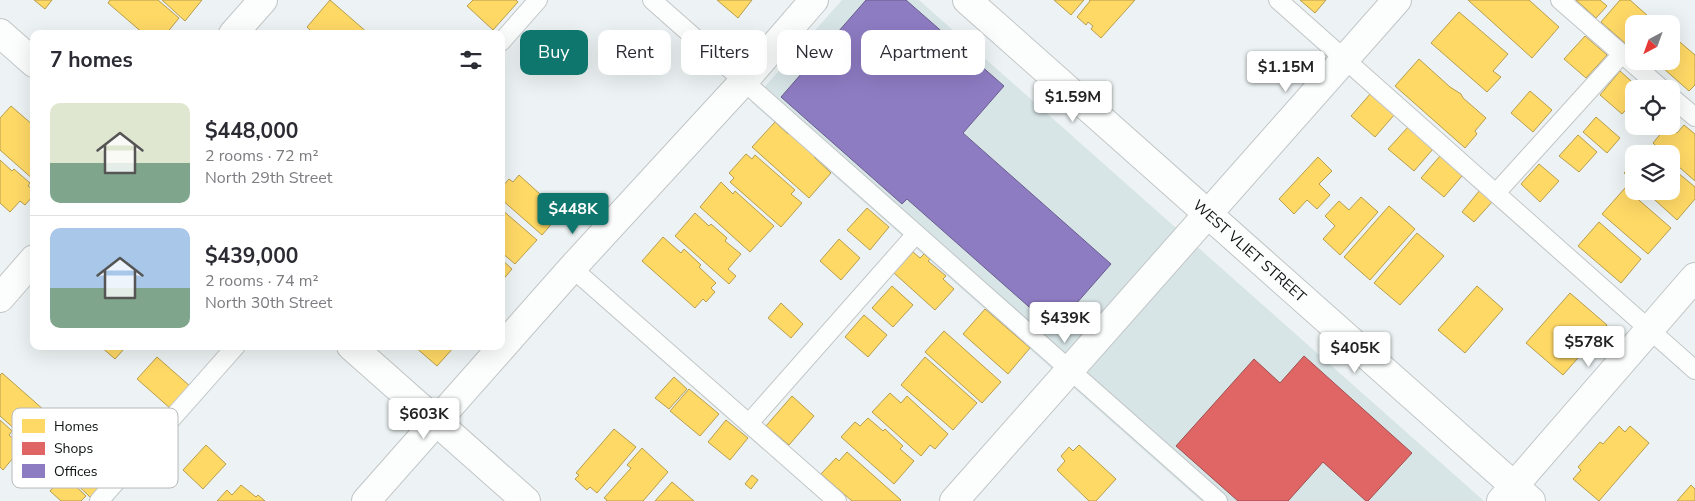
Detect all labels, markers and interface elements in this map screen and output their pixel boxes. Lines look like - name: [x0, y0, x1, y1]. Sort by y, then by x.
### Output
- north arrow: [1625, 15, 1680, 70]
- map controls: [1625, 15, 1680, 200]
- chip: Buy: [520, 30, 588, 75]
- chip: Rent: [598, 30, 671, 75]
- chip: Filters: [681, 30, 767, 75]
- chip: New: [777, 30, 851, 75]
- chip: Apartment: [861, 30, 985, 75]
- text: 7 homes: [50, 46, 133, 74]
- icon: filters: [457, 46, 485, 74]
- pin: $1.15M: [1245, 51, 1327, 93]
- text: $1.15M: [1258, 56, 1314, 78]
- pin: $1.59M: [1032, 80, 1114, 123]
- button: locate: [1625, 80, 1680, 135]
- text: $1.59M: [1045, 86, 1101, 108]
- text: $448,000: [205, 117, 298, 145]
- icon: home: [90, 123, 150, 183]
- text: 2 rooms · 72 m²: [205, 145, 318, 167]
- button: layers: [1625, 145, 1680, 200]
- text: North 29th Street: [205, 167, 332, 189]
- pin: $448K: [538, 192, 608, 235]
- street label: WEST VLIET STREET: [1189, 195, 1311, 307]
- text: $448K: [548, 198, 598, 220]
- text: $439,000: [205, 242, 298, 270]
- icon: home: [90, 248, 150, 308]
- text: 2 rooms · 74 m²: [205, 270, 318, 292]
- text: North 30th Street: [205, 292, 332, 314]
- pin: $439K: [1030, 302, 1100, 344]
- text: $439K: [1040, 307, 1090, 329]
- pin: $578K: [1554, 326, 1624, 368]
- text: $578K: [1564, 331, 1614, 353]
- pin: $405K: [1320, 332, 1390, 374]
- text: $405K: [1330, 337, 1380, 359]
- pin: $603K: [389, 398, 459, 440]
- text: $603K: [399, 403, 449, 425]
- legend: [12, 408, 178, 488]
- text: Homes: [54, 417, 99, 436]
- text: Shops: [54, 439, 94, 458]
- text: Offices: [54, 462, 98, 481]

